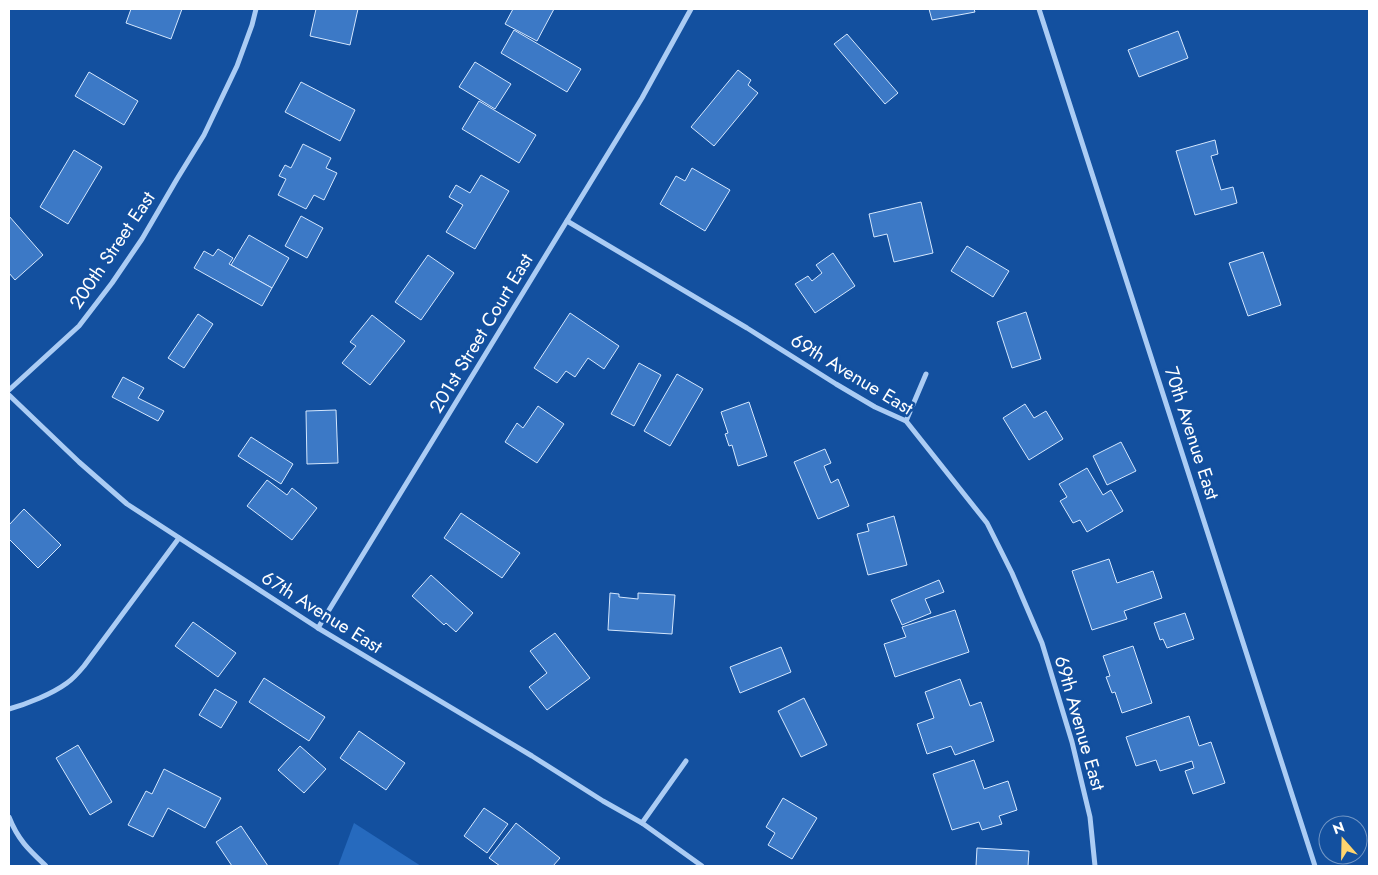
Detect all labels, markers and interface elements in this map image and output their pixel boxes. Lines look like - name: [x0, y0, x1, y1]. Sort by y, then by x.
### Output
- street label: 200th Street East: [63, 185, 162, 314]
- street label: 201st Street Court East: [423, 248, 540, 418]
- street label: 69th Avenue East: [786, 327, 919, 422]
- street label: 70th Avenue East: [1158, 363, 1226, 503]
- street label: 67th Avenue East: [256, 564, 388, 660]
- street label: 69th Avenue East: [1048, 653, 1112, 794]
- north arrow: [1318, 815, 1368, 865]
- text: N: [1330, 816, 1347, 839]

